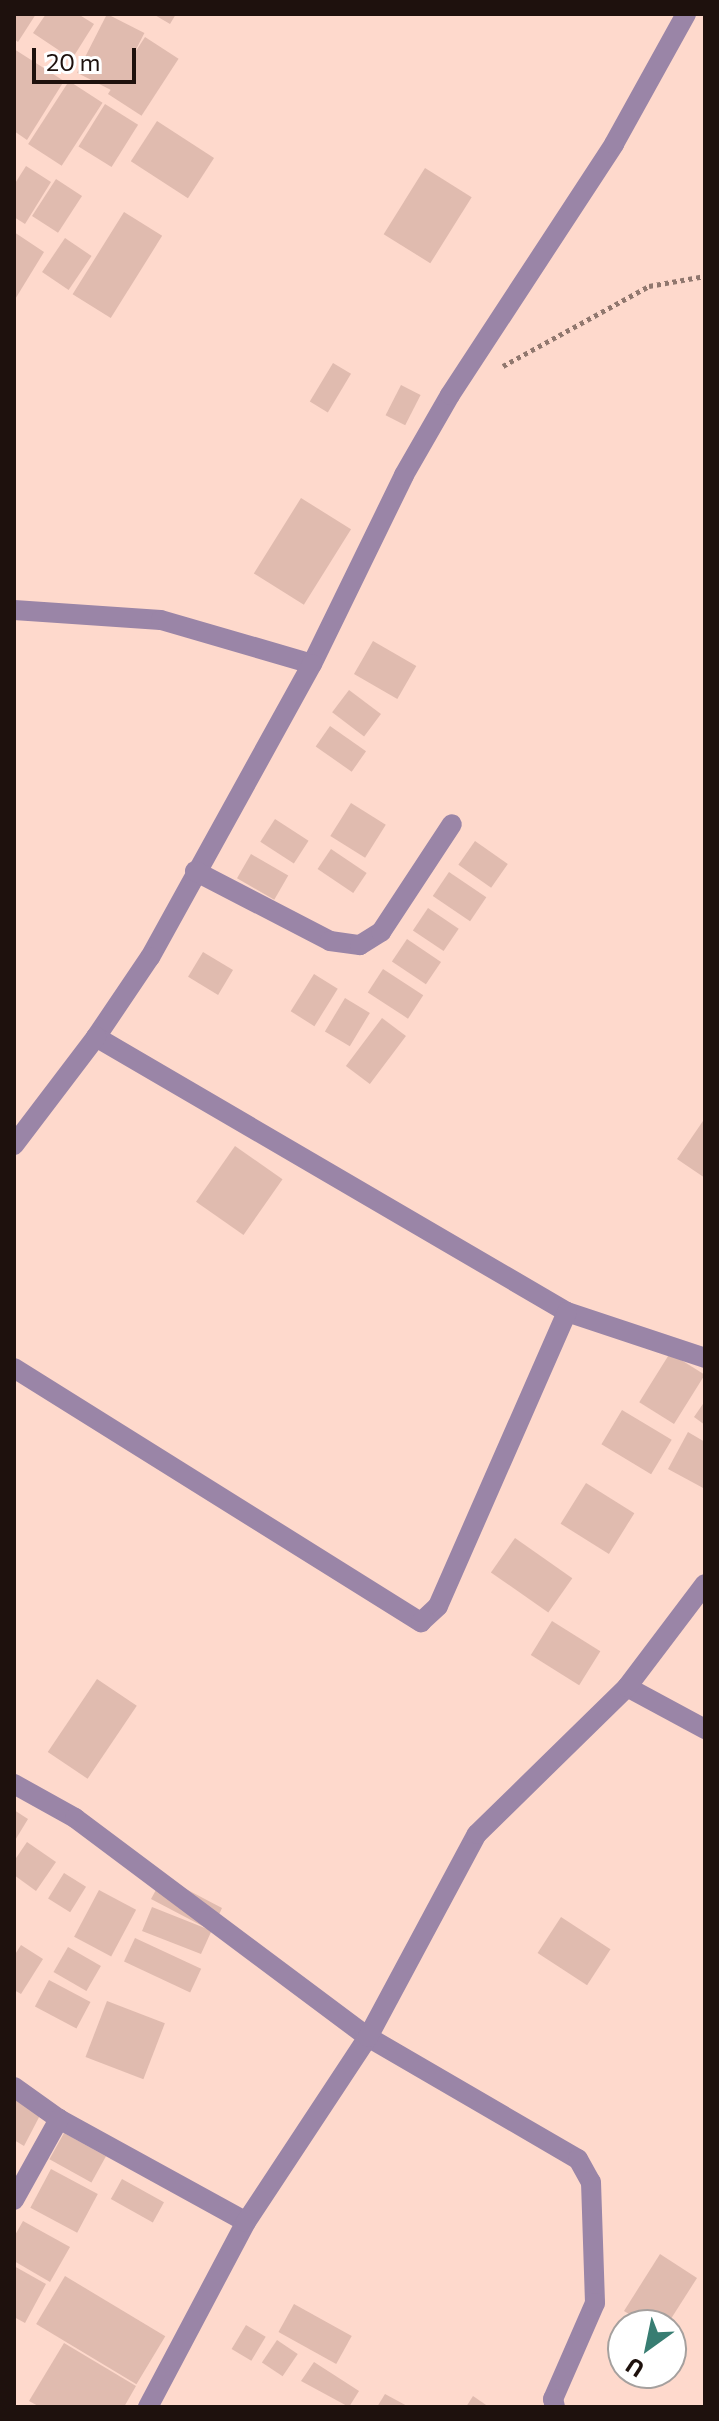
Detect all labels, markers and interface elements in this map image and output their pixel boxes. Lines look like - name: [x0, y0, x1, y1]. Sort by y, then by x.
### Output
- scale bar: [36, 32, 140, 82]
- text: 20 m: [46, 47, 100, 76]
- north arrow: [607, 2309, 687, 2389]
- text: U: [621, 2352, 649, 2384]

